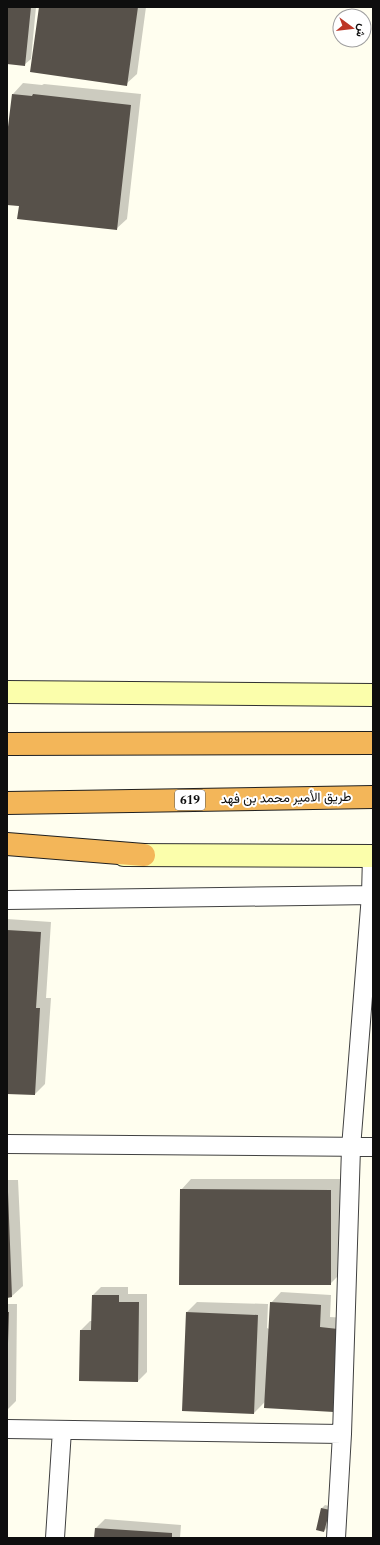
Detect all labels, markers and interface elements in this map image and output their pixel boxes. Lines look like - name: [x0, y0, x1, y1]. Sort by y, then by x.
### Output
- north arrow: [332, 8, 372, 48]
- text: ش: [351, 22, 371, 39]
- street label: طريق الأمير محمد بن فهد: [220, 787, 352, 809]
- road number: 619: [175, 790, 205, 810]

